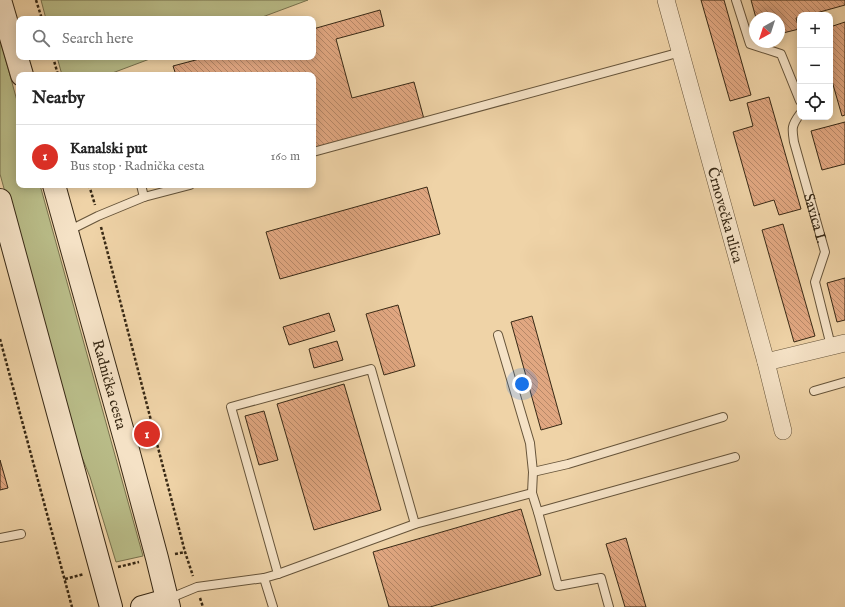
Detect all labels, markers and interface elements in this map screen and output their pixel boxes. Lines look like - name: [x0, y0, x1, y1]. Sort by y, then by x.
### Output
- north arrow: [749, 12, 785, 48]
- map controls: [797, 12, 833, 120]
- button: +: [797, 12, 833, 48]
- search box: [16, 16, 316, 60]
- icon: search: [30, 27, 52, 49]
- text: Search here: [62, 29, 133, 48]
- button: −: [797, 48, 833, 84]
- button: locate: [797, 84, 833, 120]
- text: Nearby: [32, 88, 85, 109]
- text: Kanalski put: [70, 139, 147, 158]
- text: 1: [43, 148, 47, 165]
- text: 160 m: [270, 148, 300, 165]
- text: Bus stop · Radnička cesta: [70, 158, 204, 175]
- street label: Črnovečka ulica: [703, 165, 747, 266]
- street label: Savica I.: [799, 191, 831, 245]
- street label: Radnička cesta: [88, 338, 131, 432]
- your location: [512, 374, 532, 394]
- pin: 1: [134, 419, 160, 449]

